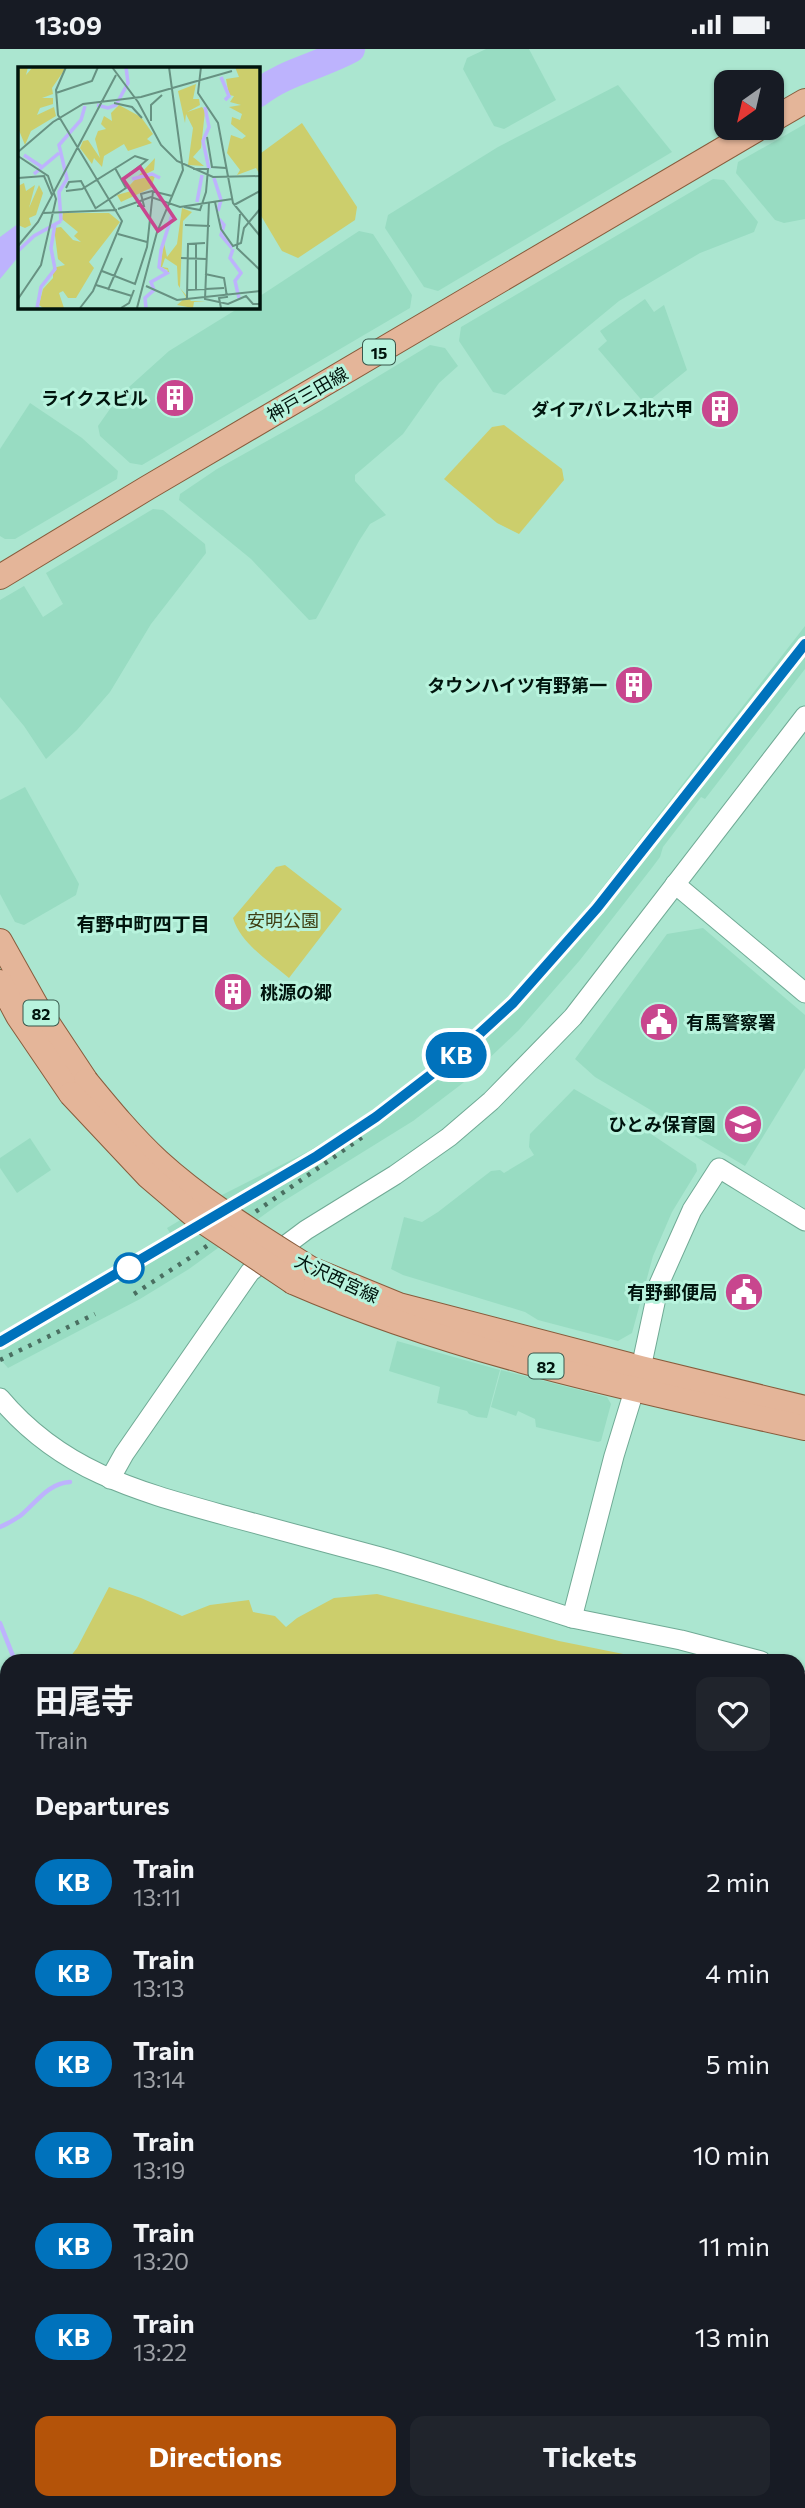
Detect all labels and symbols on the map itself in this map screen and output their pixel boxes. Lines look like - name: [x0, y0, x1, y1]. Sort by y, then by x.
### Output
- inset map: [18, 67, 259, 308]
- north arrow: [714, 70, 784, 140]
- road number: 15: [363, 339, 395, 365]
- street label: 神戸三田線: [263, 362, 351, 426]
- building icon: ライクスビル: [154, 377, 196, 419]
- place label: ライクスビル: [41, 387, 148, 409]
- building icon: ダイアパレス北六甲: [699, 388, 741, 430]
- place label: ダイアパレス北六甲: [531, 398, 693, 420]
- building icon: タウンハイツ有野第一: [613, 664, 655, 706]
- place label: タウンハイツ有野第一: [427, 674, 607, 696]
- park label: 安明公園: [247, 909, 319, 931]
- district label: 有野中町四丁目: [76, 912, 210, 935]
- building icon: 桃源の郷: [212, 971, 254, 1013]
- place label: 桃源の郷: [260, 981, 332, 1003]
- road number: 82: [23, 1001, 58, 1025]
- public building icon: 有馬警察署: [638, 1001, 680, 1043]
- place label: 有馬警察署: [686, 1011, 776, 1033]
- line badge: KB: [424, 1032, 488, 1078]
- school or university icon: ひとみ保育園: [722, 1103, 764, 1145]
- place label: ひとみ保育園: [609, 1113, 716, 1135]
- street label: 大沢西宮線: [292, 1249, 382, 1307]
- unlabelled marker: [114, 1253, 144, 1283]
- public building icon: 有野郵便局: [723, 1271, 765, 1313]
- place label: 有野郵便局: [627, 1281, 717, 1303]
- road number: 82: [528, 1353, 564, 1379]

